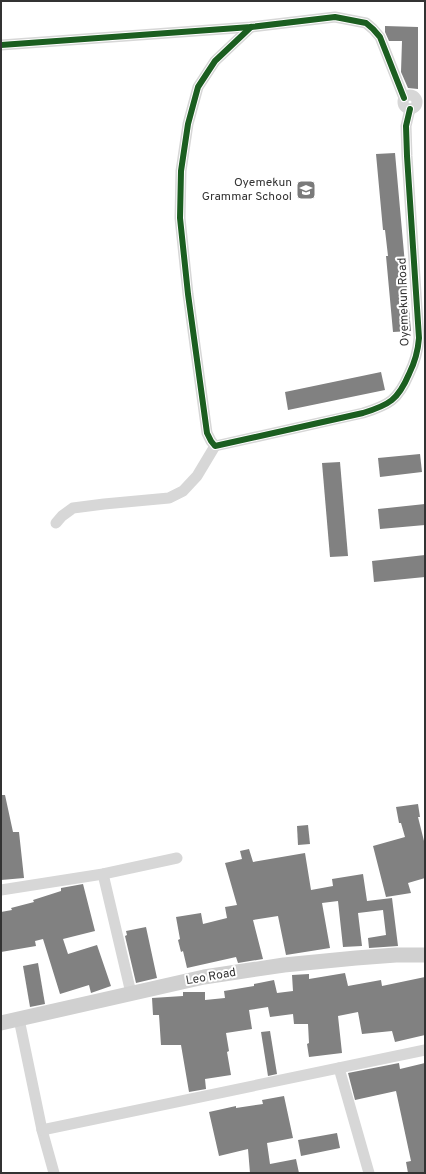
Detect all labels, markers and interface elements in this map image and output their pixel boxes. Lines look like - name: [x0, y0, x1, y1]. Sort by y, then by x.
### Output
- place label: Oyemekun Grammar School: [202, 175, 292, 205]
- school or university icon: Oyemekun Grammar School: [295, 179, 317, 201]
- street label: Oyemekun Road: [394, 257, 414, 347]
- street label: Leo Road: [185, 965, 237, 989]

